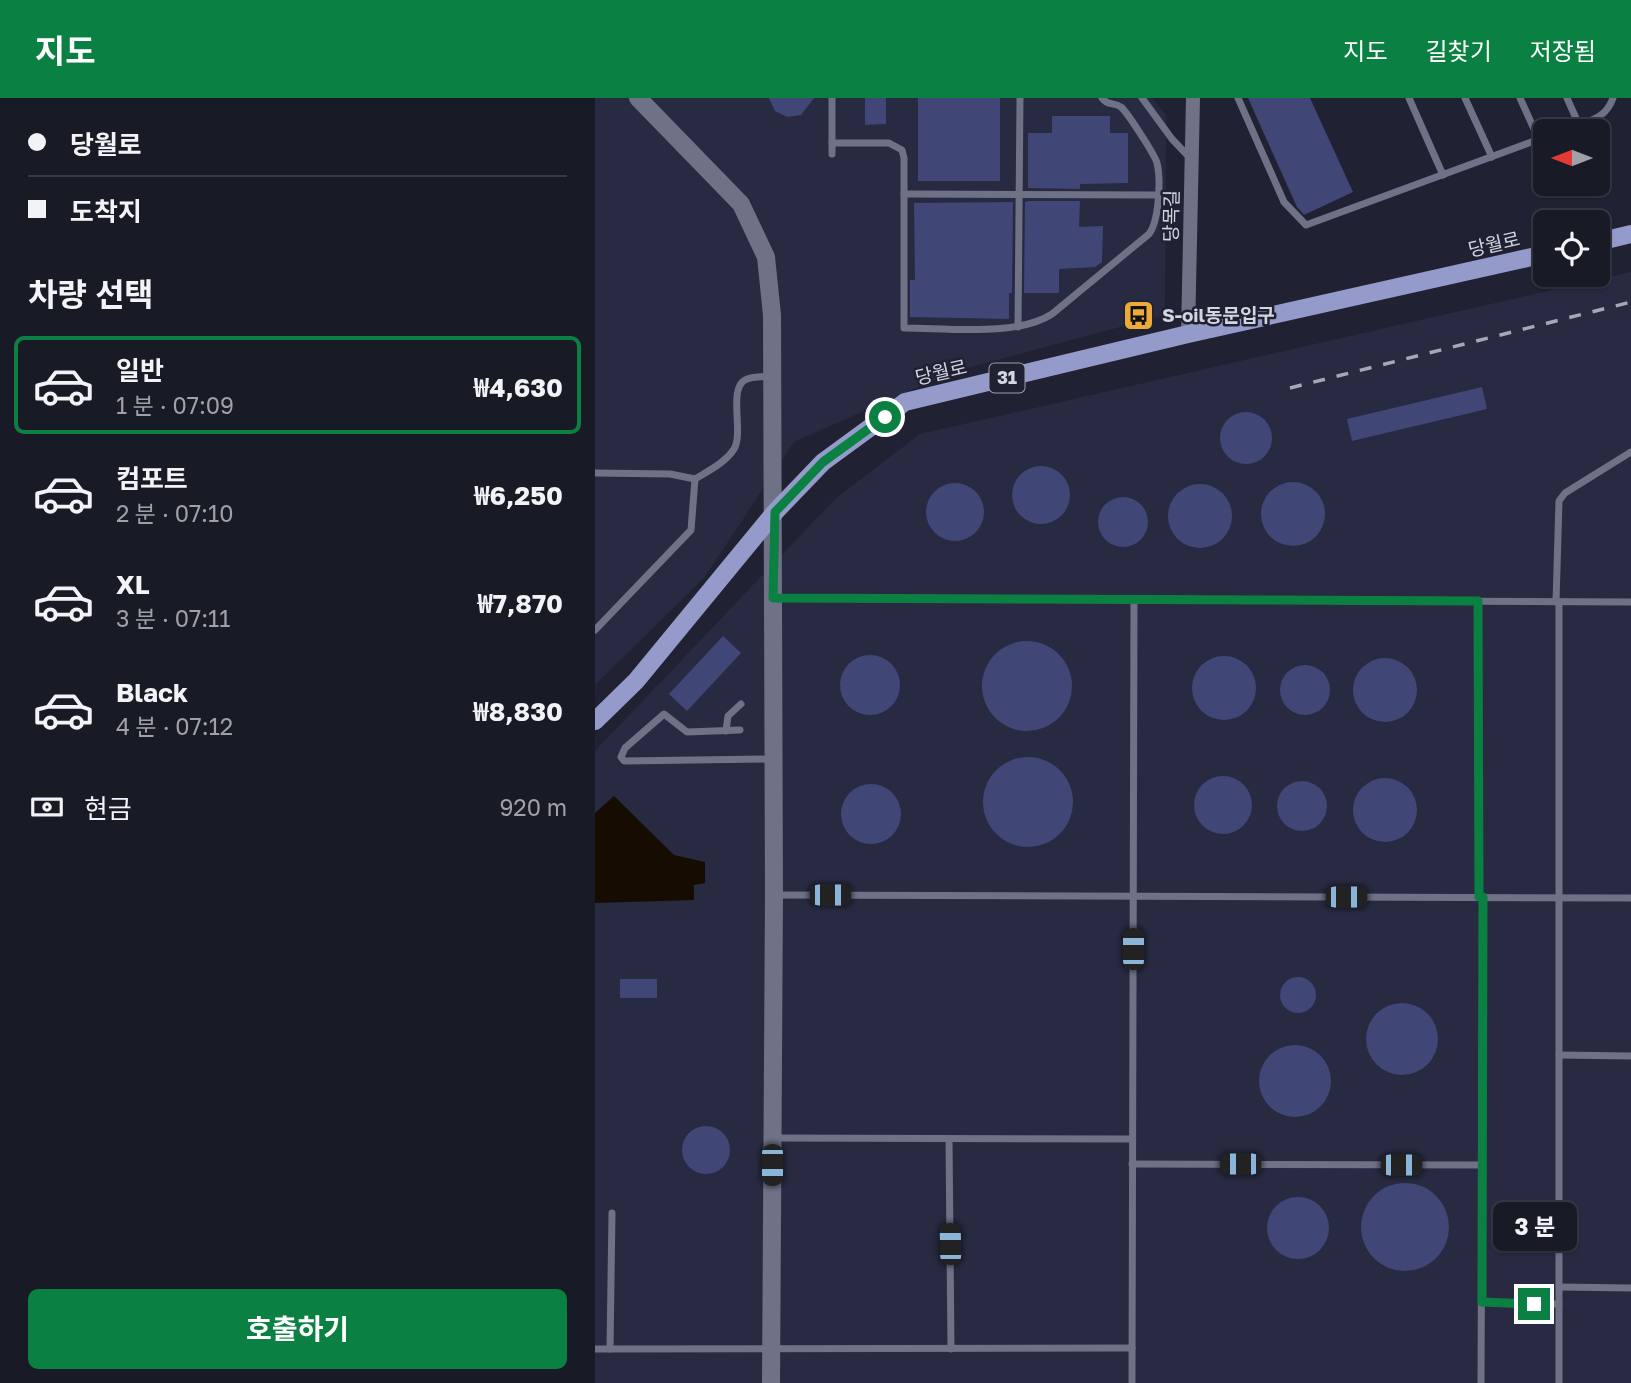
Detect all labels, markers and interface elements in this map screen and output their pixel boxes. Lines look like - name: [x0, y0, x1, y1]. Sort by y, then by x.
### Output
- text: 지도: [35, 31, 96, 70]
- text: 지도: [1343, 36, 1388, 65]
- text: 길찾기: [1426, 36, 1492, 65]
- text: 저장됨: [1530, 36, 1596, 65]
- north arrow: [1533, 119, 1610, 196]
- map controls: [1533, 119, 1610, 287]
- text: 당월로: [70, 129, 142, 160]
- street label: 당목길: [1159, 190, 1182, 242]
- text: 도착지: [70, 196, 142, 227]
- button: locate: [1533, 210, 1610, 287]
- street label: 당월로: [1466, 226, 1522, 261]
- text: 차량 선택: [28, 275, 154, 313]
- bus stop icon: S-oil동문입구: [1122, 298, 1156, 332]
- place label: S-oil동문입구: [1162, 303, 1275, 326]
- icon: car: [32, 354, 95, 417]
- street label: 당월로: [913, 354, 969, 389]
- text: 일반: [116, 355, 164, 386]
- road number: 31: [989, 364, 1025, 392]
- text: ₩4,630: [474, 372, 563, 403]
- text: 1 분 · 07:09: [116, 391, 234, 419]
- route start: [869, 401, 901, 433]
- icon: car: [32, 462, 95, 525]
- text: 컴포트: [116, 463, 188, 494]
- text: ₩6,250: [474, 480, 563, 511]
- text: 2 분 · 07:10: [116, 499, 233, 527]
- text: XL: [116, 569, 150, 600]
- icon: car: [32, 570, 95, 633]
- text: ₩7,870: [477, 588, 563, 619]
- text: 3 분 · 07:11: [116, 604, 230, 632]
- text: Black: [116, 677, 188, 708]
- icon: car: [32, 678, 95, 741]
- text: ₩8,830: [473, 696, 563, 727]
- text: 4 분 · 07:12: [116, 712, 233, 740]
- icon: cash: [28, 788, 66, 826]
- text: 현금: [84, 793, 132, 824]
- text: 920 m: [499, 793, 567, 821]
- car: [810, 885, 852, 906]
- car: [1326, 887, 1368, 908]
- car: [1123, 928, 1144, 970]
- car: [762, 1144, 783, 1186]
- car: [1220, 1154, 1262, 1175]
- car: [1381, 1155, 1423, 1176]
- callout: 3 분: [1492, 1202, 1576, 1252]
- text: 3 분: [1515, 1212, 1555, 1240]
- car: [940, 1223, 961, 1265]
- route end: [1518, 1288, 1550, 1320]
- button: 호출하기: [28, 1289, 567, 1369]

